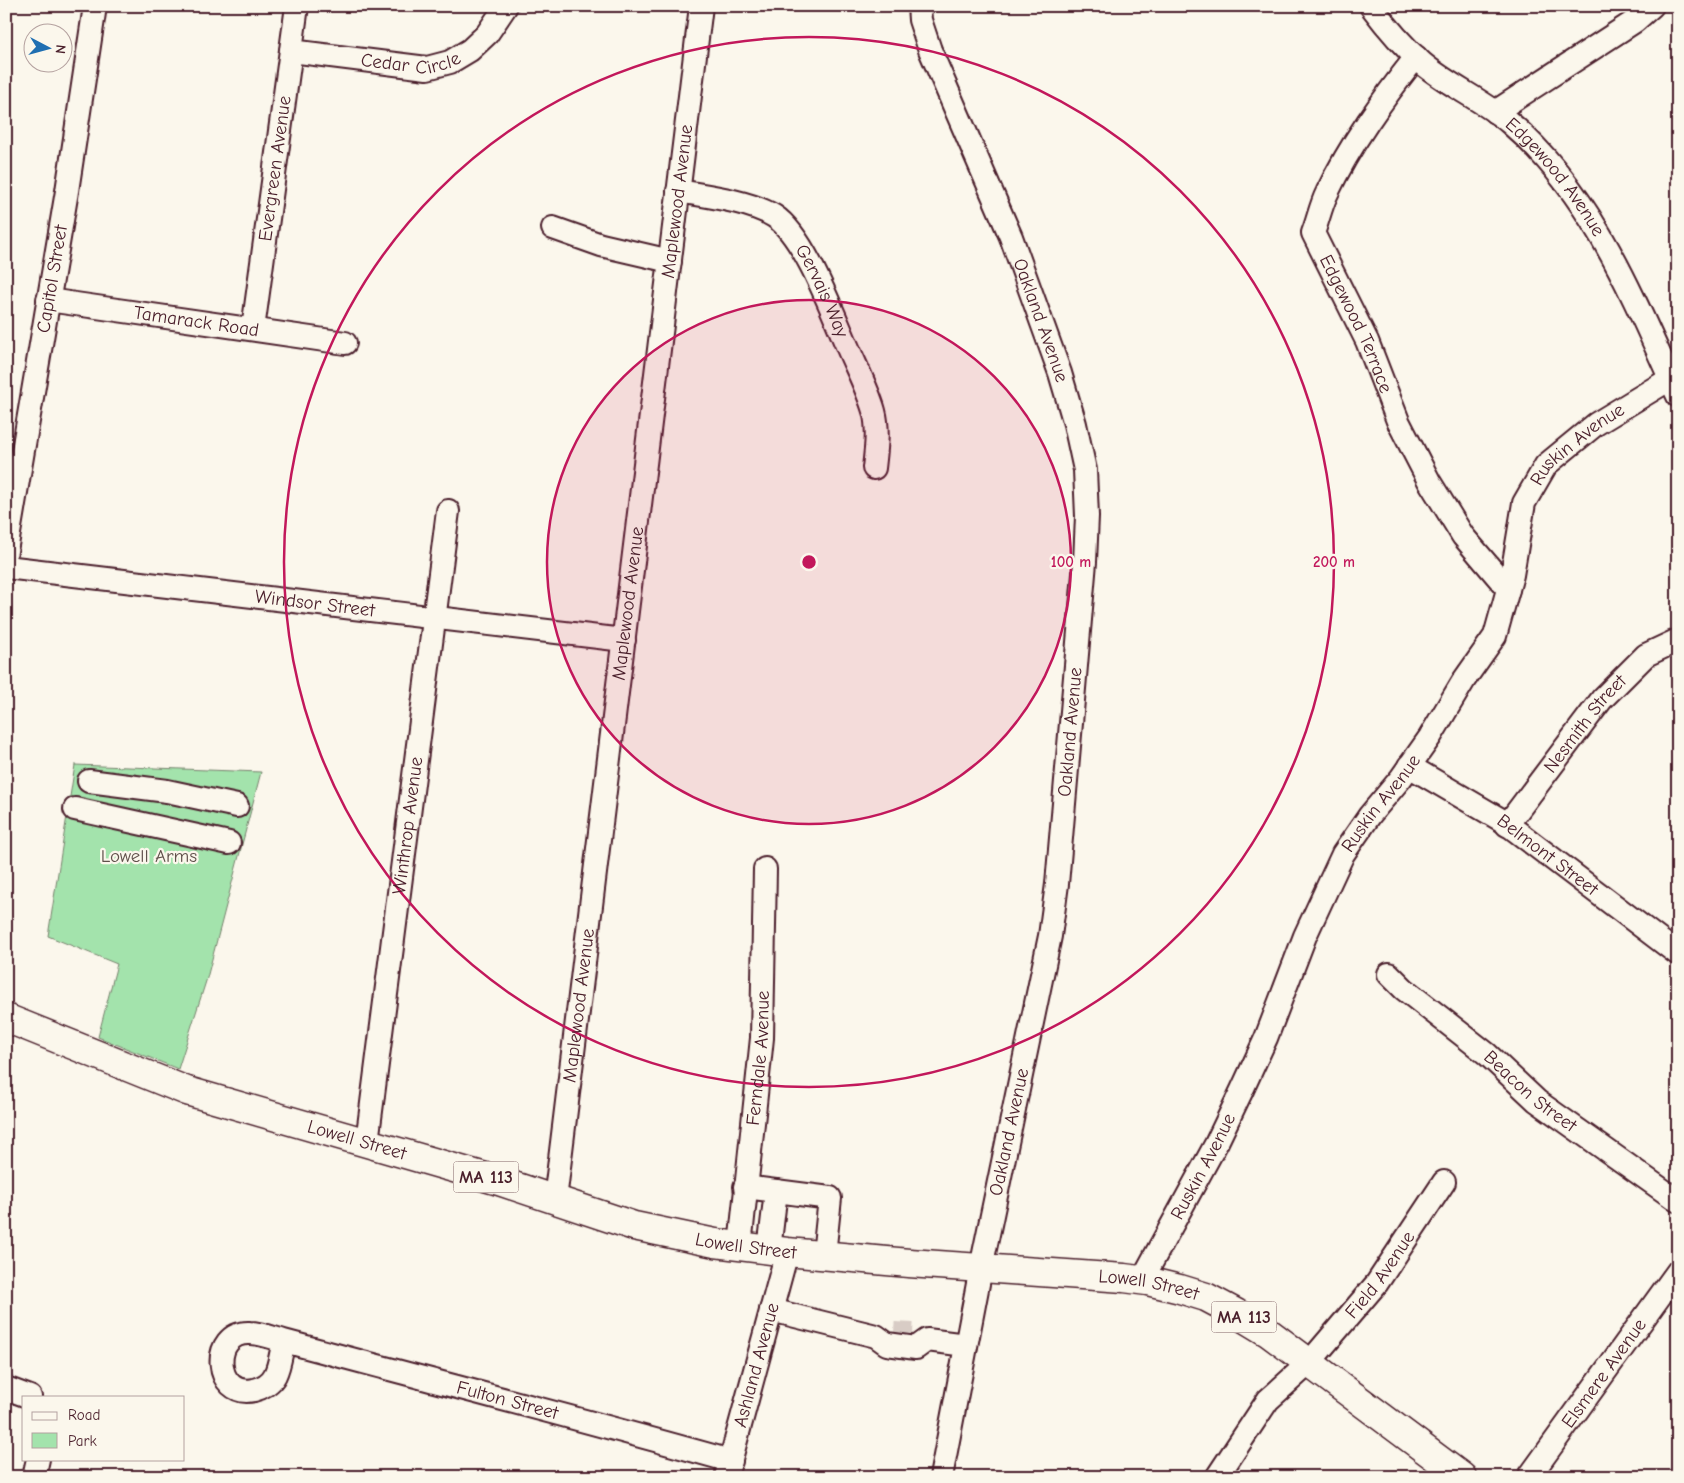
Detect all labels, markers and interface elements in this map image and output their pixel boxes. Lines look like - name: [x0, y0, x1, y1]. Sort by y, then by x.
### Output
- north arrow: [22, 22, 72, 72]
- text: N: [52, 44, 69, 55]
- street label: Cedar Circle: [360, 47, 465, 79]
- street label: Evergreen Avenue: [254, 94, 296, 243]
- street label: Edgewood Avenue: [1501, 113, 1610, 240]
- street label: Maplewood Avenue: [657, 123, 697, 280]
- street label: Capitol Street: [32, 223, 72, 334]
- street label: Gervais Way: [791, 240, 853, 341]
- street label: Edgewood Terrace: [1315, 251, 1397, 396]
- street label: Oakland Avenue: [1009, 255, 1073, 385]
- street label: Tamarack Road: [132, 302, 261, 341]
- street label: Ruskin Avenue: [1526, 398, 1628, 489]
- street label: Maplewood Avenue: [608, 525, 648, 682]
- centre of rings: [800, 553, 818, 571]
- text: 100 m: [1051, 553, 1091, 571]
- text: 200 m: [1313, 553, 1355, 571]
- street label: Windsor Street: [254, 585, 377, 622]
- street label: Oakland Avenue: [1053, 666, 1087, 798]
- street label: Nesmith Street: [1539, 670, 1631, 777]
- street label: Ruskin Avenue: [1337, 750, 1425, 856]
- street label: Winthrop Avenue: [388, 755, 427, 896]
- street label: Belmont Street: [1493, 810, 1603, 901]
- park label: Lowell Arms: [101, 845, 197, 867]
- street label: Maplewood Avenue: [558, 927, 599, 1084]
- street label: Ferndale Avenue: [742, 990, 774, 1127]
- street label: Beacon Street: [1479, 1046, 1581, 1137]
- street label: Oakland Avenue: [985, 1066, 1033, 1198]
- street label: Ruskin Avenue: [1166, 1110, 1240, 1223]
- street label: Lowell Street: [305, 1115, 409, 1165]
- road number: MA 113: [454, 1162, 518, 1192]
- street label: Field Avenue: [1341, 1227, 1419, 1323]
- street label: Lowell Street: [693, 1228, 798, 1264]
- street label: Lowell Street: [1098, 1265, 1202, 1305]
- street label: Ashland Avenue: [729, 1300, 784, 1430]
- road number: MA 113: [1212, 1301, 1276, 1332]
- street label: Elsmere Avenue: [1557, 1314, 1651, 1432]
- street label: Fulton Street: [454, 1376, 561, 1424]
- legend: [22, 1396, 185, 1460]
- text: Road: [68, 1406, 100, 1424]
- text: Park: [68, 1432, 97, 1450]

